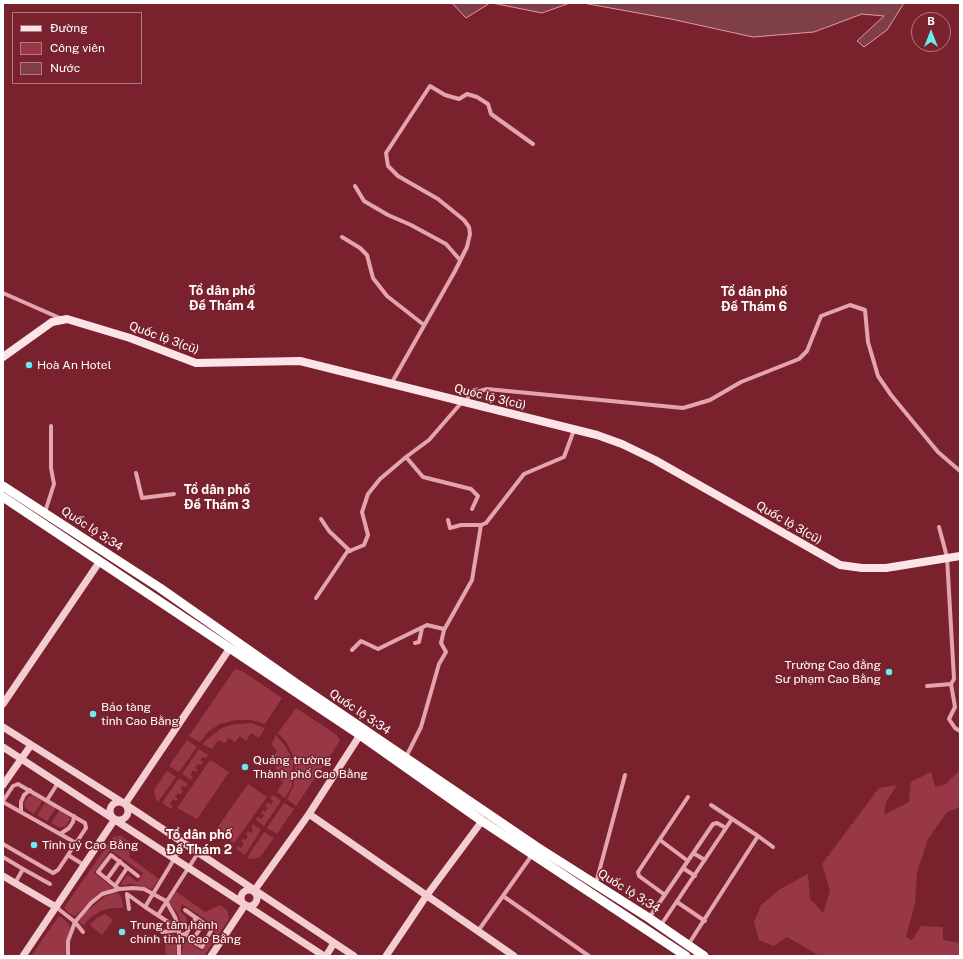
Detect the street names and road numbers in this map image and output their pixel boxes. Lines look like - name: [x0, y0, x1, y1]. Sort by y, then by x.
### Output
- street label: Quốc lộ 3(cũ): [127, 319, 201, 357]
- street label: Quốc lộ 3(cũ): [453, 381, 527, 413]
- street label: Quốc lộ 3(cũ): [754, 498, 824, 548]
- street label: Quốc lộ 3;34: [58, 504, 126, 554]
- street label: Quốc lộ 3;34: [327, 686, 393, 738]
- street label: Quốc lộ 3;34: [595, 866, 663, 916]

